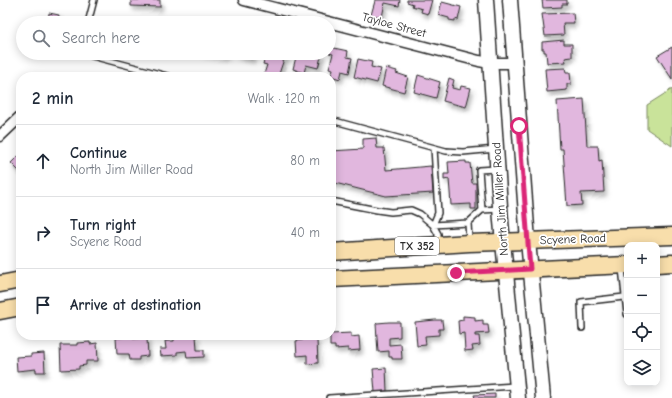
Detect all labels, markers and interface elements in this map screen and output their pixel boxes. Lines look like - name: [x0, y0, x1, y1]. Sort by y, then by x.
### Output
- street label: Tayloe Street: [360, 10, 428, 40]
- search box: [16, 16, 336, 60]
- icon: search: [30, 27, 52, 49]
- text: Search here: [62, 29, 140, 47]
- text: 2 min: [32, 89, 73, 108]
- text: Walk · 120 m: [248, 91, 320, 106]
- route start: [510, 117, 528, 135]
- street label: North Jim Miller Road: [489, 142, 511, 256]
- text: Continue: [70, 144, 127, 162]
- icon: ahead: [32, 150, 54, 172]
- text: 80 m: [290, 153, 320, 168]
- text: North Jim Miller Road: [70, 162, 193, 177]
- text: Turn right: [70, 216, 136, 234]
- icon: right: [32, 222, 54, 244]
- text: 40 m: [291, 225, 320, 240]
- street label: Scyene Road: [540, 231, 606, 247]
- text: Scyene Road: [70, 234, 142, 249]
- road number: TX 352: [395, 237, 439, 255]
- map controls: [624, 242, 660, 386]
- button: +: [624, 242, 660, 278]
- route end: [447, 264, 465, 282]
- button: −: [624, 278, 660, 314]
- icon: arrive: [32, 294, 54, 316]
- text: Arrive at destination: [70, 296, 201, 314]
- button: locate: [624, 314, 660, 350]
- button: layers: [624, 350, 660, 386]

